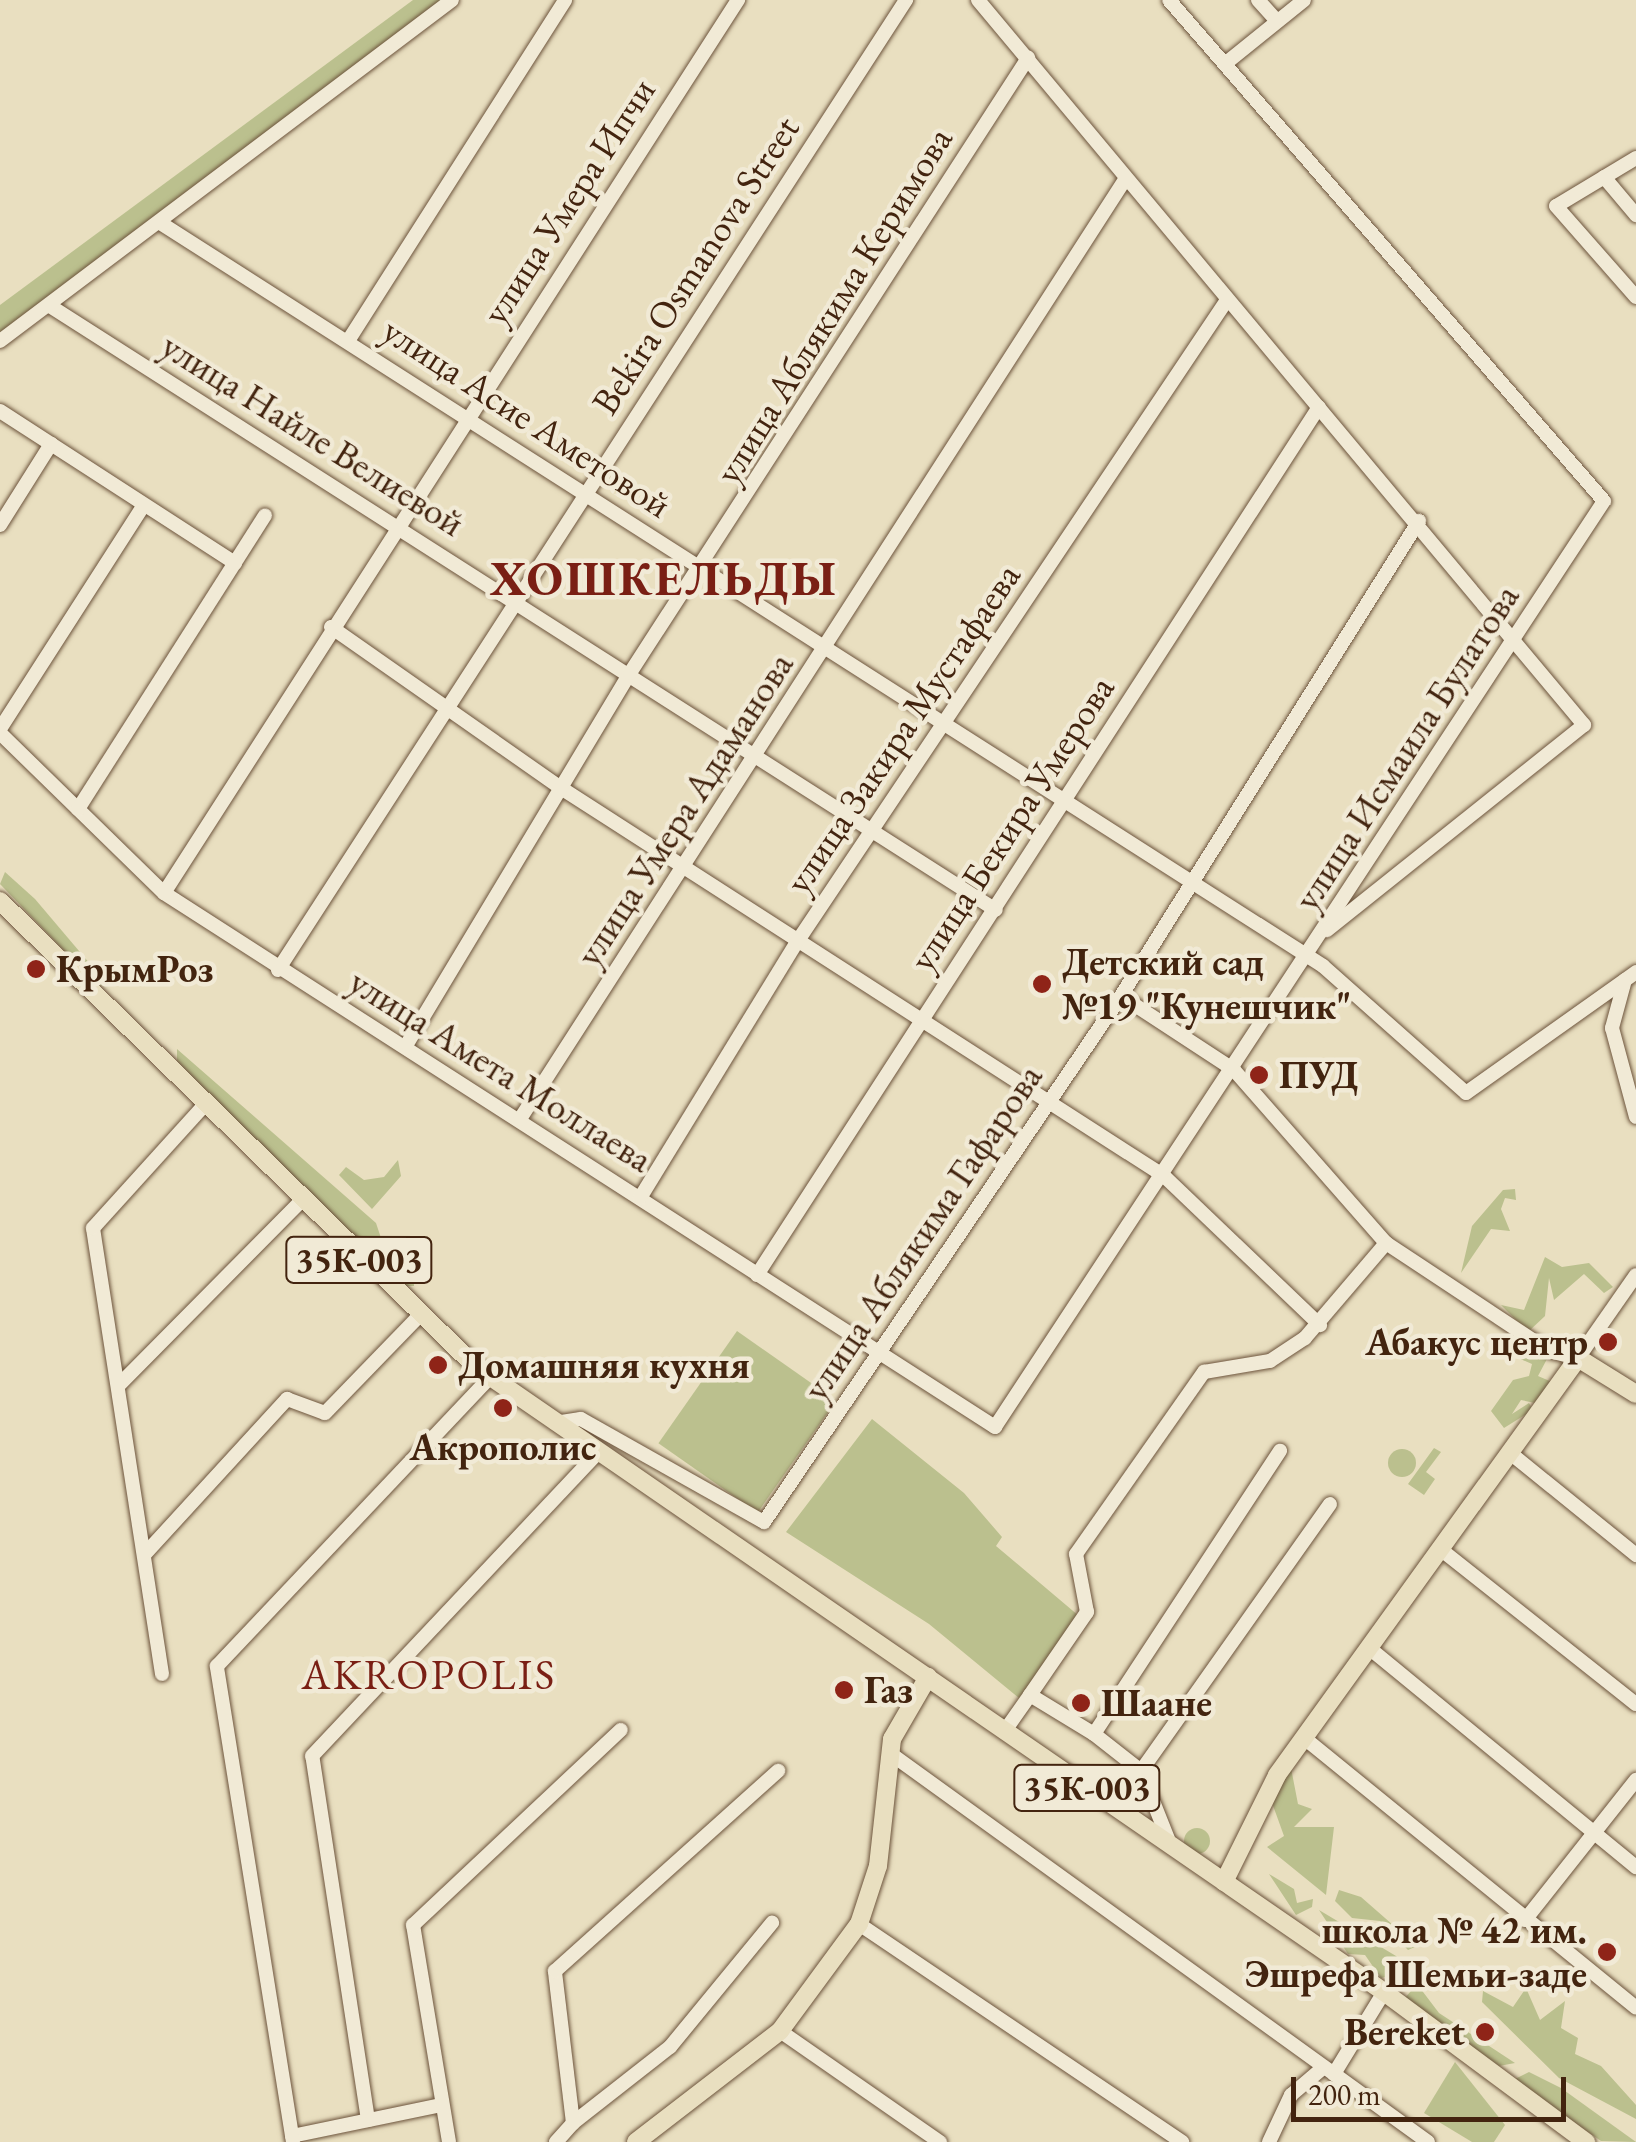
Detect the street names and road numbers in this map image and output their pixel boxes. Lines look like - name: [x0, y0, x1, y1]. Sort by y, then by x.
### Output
- street label: улица Умера Ипчи: [472, 69, 664, 333]
- street label: Bekira Osmanova Street: [582, 107, 808, 423]
- street label: улица Аблякима Керимова: [705, 118, 961, 492]
- street label: улица Асие Аметовой: [374, 307, 680, 527]
- street label: улица Найле Велиевой: [153, 322, 473, 546]
- street label: улица Закира Мустафаева: [775, 554, 1029, 902]
- street label: улица Исмаила Булатова: [1284, 575, 1528, 919]
- street label: улица Умера Адаманова: [565, 644, 803, 974]
- street label: улица Бекира Умерова: [899, 667, 1123, 979]
- street label: улица Амета Моллаева: [341, 958, 661, 1182]
- street label: улица Аблякима Гафарова: [792, 1055, 1052, 1409]
- road number: 35К-003: [284, 1230, 434, 1290]
- road number: 35К-003: [1012, 1758, 1162, 1818]

